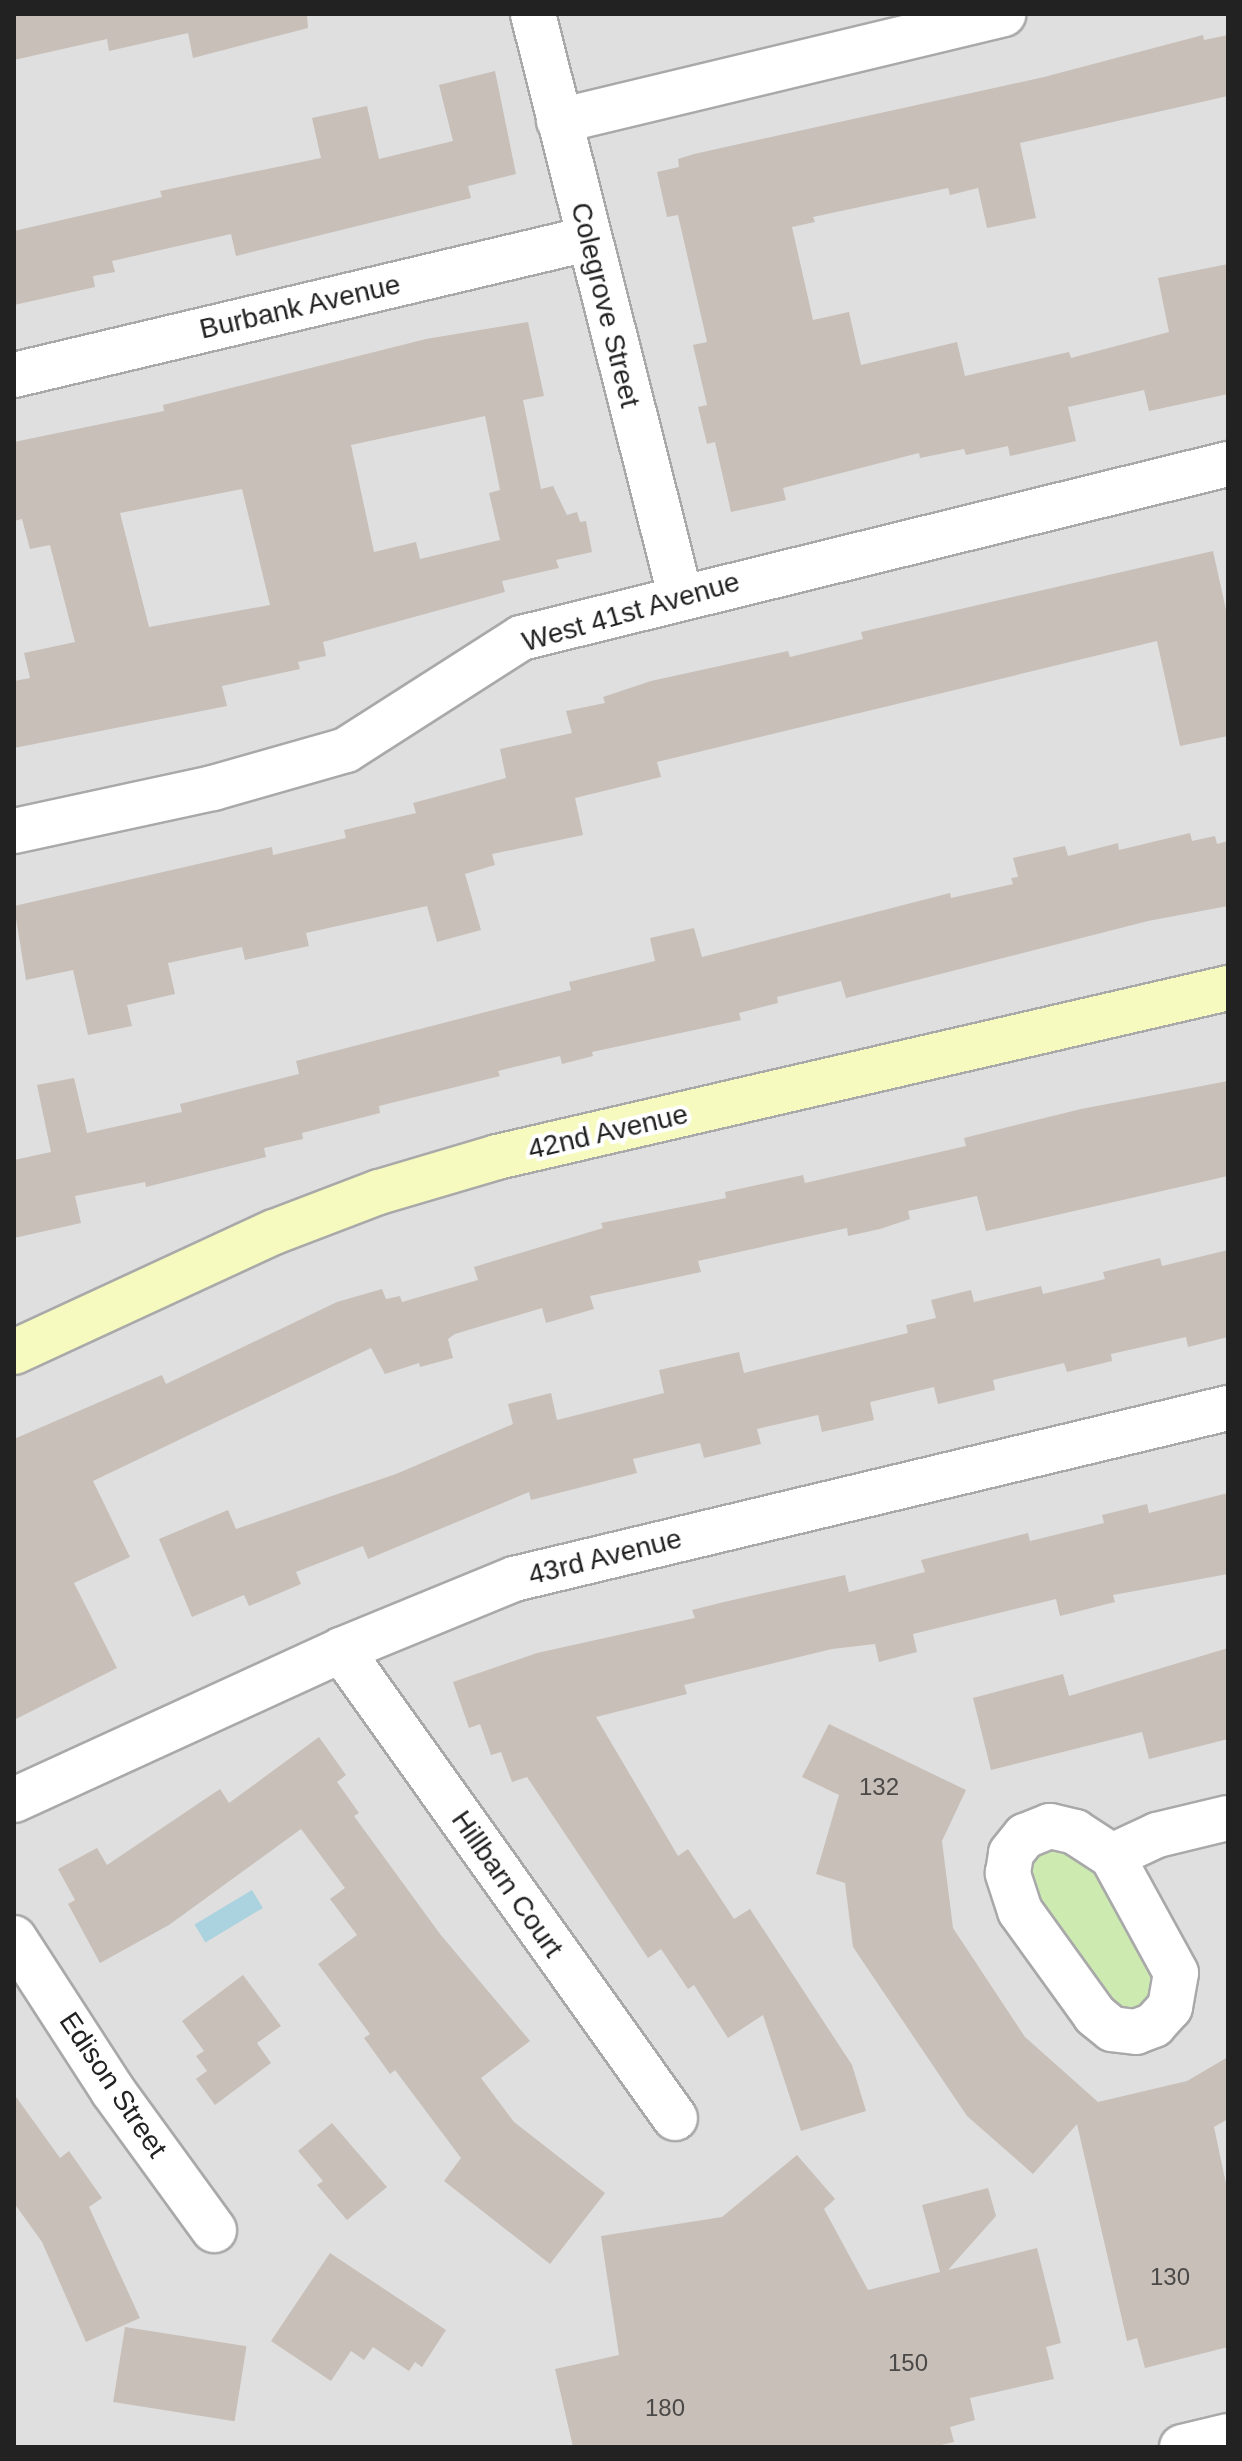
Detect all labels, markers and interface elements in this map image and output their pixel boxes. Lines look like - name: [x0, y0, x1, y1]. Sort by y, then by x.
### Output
- street label: Colegrove Street: [563, 199, 647, 411]
- street label: Burbank Avenue: [196, 267, 404, 347]
- street label: West 41st Avenue: [518, 565, 744, 659]
- street label: 42nd Avenue: [524, 1097, 692, 1167]
- street label: 43rd Avenue: [524, 1522, 686, 1592]
- house number: 132: [859, 1773, 899, 1801]
- street label: Hillbarn Court: [444, 1804, 570, 1964]
- street label: Edison Street: [52, 2006, 174, 2164]
- house number: 130: [1150, 2263, 1190, 2291]
- house number: 150: [888, 2349, 928, 2377]
- house number: 180: [645, 2394, 685, 2422]

